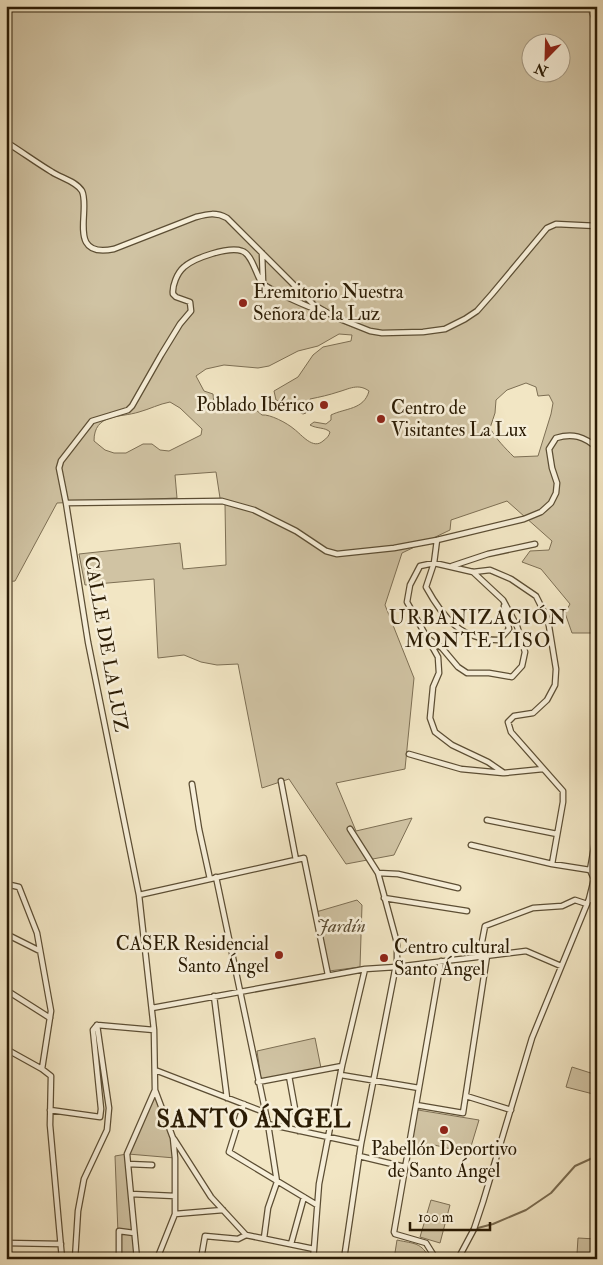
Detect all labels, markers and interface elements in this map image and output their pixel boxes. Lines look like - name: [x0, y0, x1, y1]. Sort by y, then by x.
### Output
- north arrow: [520, 32, 570, 82]
- text: N: [532, 59, 551, 80]
- place label: Eremitorio Nuestra Señora de la Luz: [253, 280, 404, 326]
- marker: Eremitorio Nuestra Señora de la Luz: [237, 297, 249, 309]
- place label: Poblado Ibérico: [196, 393, 314, 417]
- place label: Centro de Visitantes La Lux: [391, 396, 527, 442]
- marker: Poblado Ibérico: [318, 399, 330, 411]
- marker: Centro de Visitantes La Lux: [375, 413, 387, 425]
- street label: CALLE DE LA LUZ: [79, 554, 133, 734]
- district label: URBANIZACIÓN MONTE LISO: [389, 604, 567, 653]
- park label: Jardín: [316, 914, 366, 938]
- place label: CASER Residencial Santo Ángel: [116, 932, 269, 978]
- place label: Centro cultural Santo Ángel: [394, 935, 510, 981]
- marker: CASER Residencial Santo Ángel: [273, 949, 285, 961]
- marker: Centro cultural Santo Ángel: [378, 952, 390, 964]
- district label: SANTO ÁNGEL: [157, 1103, 351, 1135]
- marker: Pabellón Deportivo de Santo Ángel: [438, 1124, 450, 1136]
- place label: Pabellón Deportivo de Santo Ángel: [371, 1137, 517, 1183]
- scale bar: [410, 1200, 490, 1232]
- text: 100 m: [418, 1208, 454, 1227]

